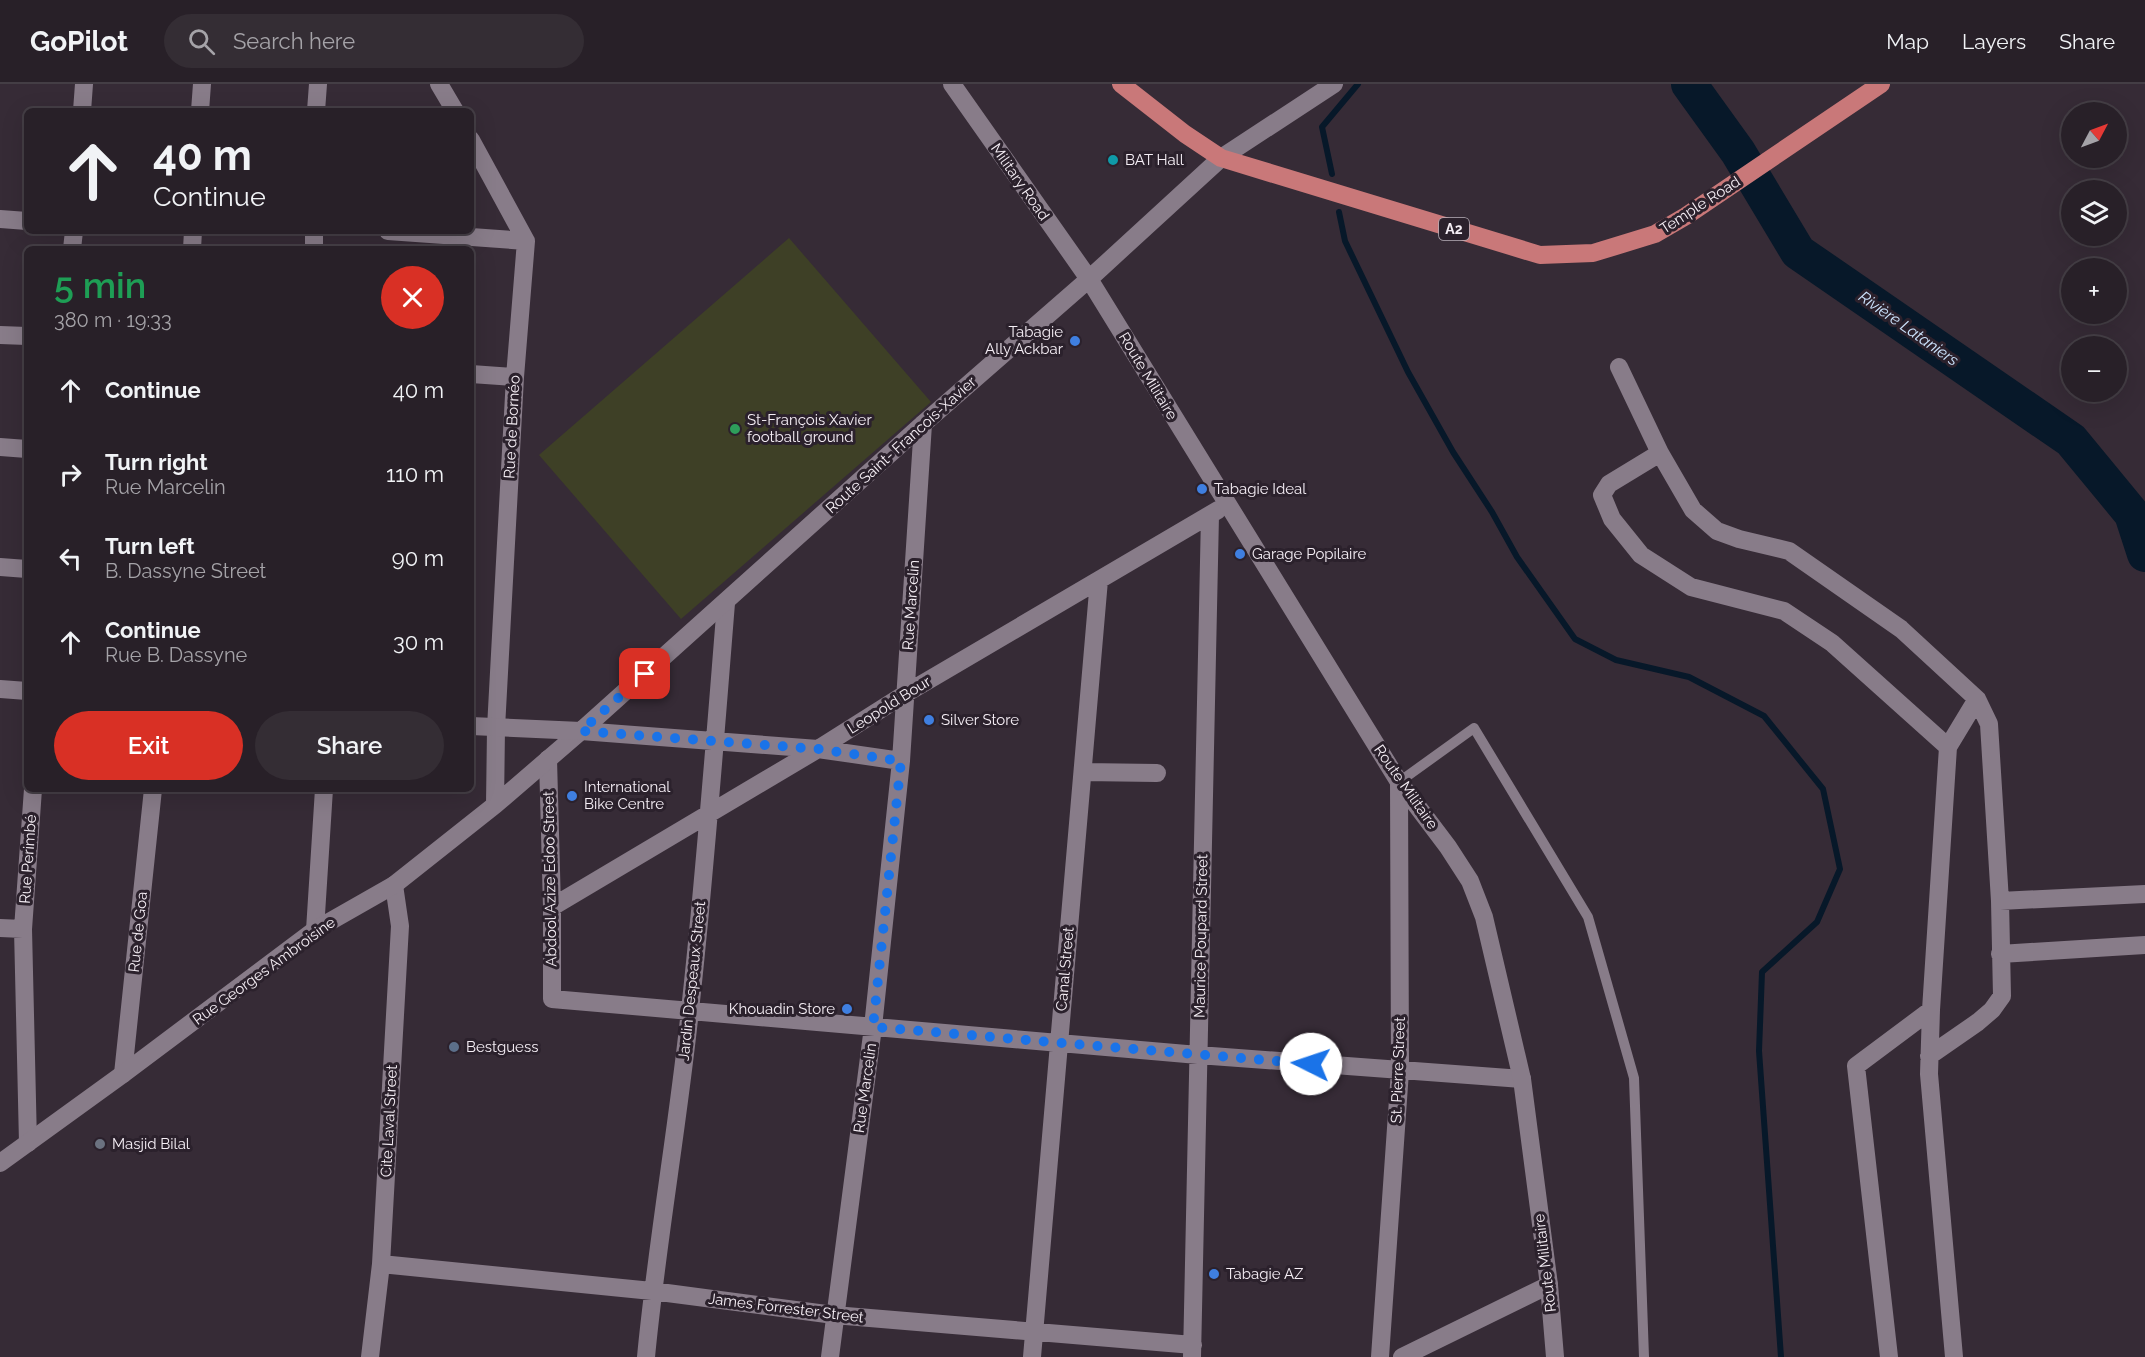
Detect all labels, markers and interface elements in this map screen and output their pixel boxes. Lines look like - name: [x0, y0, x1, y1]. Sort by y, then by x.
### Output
- search box: [164, 14, 584, 68]
- text: GoPilot: [30, 25, 128, 58]
- icon: search: [185, 25, 218, 58]
- text: Search here: [233, 28, 355, 54]
- text: Map: [1886, 29, 1929, 54]
- text: Layers: [1962, 29, 2026, 54]
- text: Share: [2059, 29, 2115, 54]
- north arrow: [2061, 102, 2127, 168]
- map controls: [2061, 102, 2127, 402]
- text: 40 m: [153, 131, 252, 180]
- icon: ahead: [54, 132, 132, 210]
- street label: Military Road: [987, 140, 1053, 224]
- place label: BAT Hall: [1125, 151, 1185, 169]
- marker: BAT Hall: [1106, 153, 1120, 167]
- street label: Temple Road: [1657, 172, 1743, 238]
- button: layers: [2061, 180, 2127, 246]
- text: Continue: [153, 181, 266, 212]
- road number: A2: [1439, 218, 1469, 240]
- button: +: [2061, 258, 2127, 324]
- text: 5 min: [54, 264, 146, 306]
- button: close: [381, 266, 444, 329]
- water label: Rivière Lataniers: [1855, 287, 1963, 370]
- text: 380 m · 19:33: [54, 308, 172, 332]
- place label: Tabagie Ally Ackbar: [985, 323, 1064, 358]
- street label: Route Militaire: [1115, 329, 1181, 423]
- marker: Tabagie Ally Ackbar: [1068, 334, 1082, 348]
- button: −: [2061, 336, 2127, 402]
- street label: Route Saint- Francois-Xavier: [822, 372, 980, 517]
- icon: ahead: [54, 374, 87, 407]
- street label: Rue de Bornéo: [500, 375, 524, 479]
- text: Continue: [105, 377, 201, 403]
- text: 40 m: [393, 377, 444, 403]
- place label: St-François Xavier football ground: [747, 411, 872, 446]
- marker: St-François Xavier football ground: [728, 422, 742, 436]
- text: Turn right: [105, 449, 208, 475]
- icon: right: [54, 458, 87, 491]
- text: 110 m: [386, 461, 444, 487]
- text: Rue Marcelin: [105, 475, 226, 499]
- place label: Tabagie Ideal: [1214, 480, 1307, 498]
- marker: Tabagie Ideal: [1195, 482, 1209, 496]
- text: Turn left: [105, 533, 195, 559]
- icon: left: [54, 542, 87, 575]
- text: 90 m: [392, 545, 444, 571]
- place label: Garage Popilaire: [1252, 545, 1366, 563]
- marker: Garage Popilaire: [1233, 547, 1247, 561]
- text: B. Dassyne Street: [105, 559, 266, 583]
- street label: Rue Marcelin: [899, 559, 923, 651]
- text: Continue: [105, 617, 201, 643]
- icon: ahead: [54, 626, 87, 659]
- text: 30 m: [393, 629, 444, 655]
- text: Rue B. Dassyne: [105, 643, 247, 667]
- pin: [619, 648, 670, 699]
- icon: arrive: [628, 657, 661, 690]
- street label: Leopold Bour: [844, 672, 935, 738]
- button: Exit: [54, 711, 243, 780]
- button: Share: [255, 711, 444, 780]
- place label: Silver Store: [941, 711, 1019, 729]
- marker: Silver Store: [922, 713, 936, 727]
- street label: Route Militaire: [1370, 741, 1442, 833]
- place label: International Bike Centre: [584, 778, 671, 813]
- marker: International Bike Centre: [565, 789, 579, 803]
- street label: Abdool Azize Edoo Street: [539, 791, 561, 967]
- street label: Rue Perimbé: [16, 813, 40, 904]
- street label: Maurice Poupard Street: [1191, 854, 1211, 1018]
- street label: Rue de Goa: [125, 891, 151, 973]
- street label: Jardin Despeaux Street: [675, 900, 709, 1062]
- street label: Rue Georges Ambroisine: [189, 913, 339, 1029]
- street label: Canal Street: [1052, 926, 1078, 1012]
- place label: Khouadin Store: [729, 1000, 835, 1018]
- marker: Khouadin Store: [840, 1002, 854, 1016]
- street label: St. Pierre Street: [1387, 1016, 1409, 1124]
- position arrow: [1279, 1032, 1343, 1096]
- place label: Bestguess: [466, 1038, 538, 1056]
- marker: Bestguess: [447, 1040, 461, 1054]
- street label: Rue Marcelin: [850, 1042, 880, 1134]
- street label: Cite Laval Street: [377, 1064, 401, 1178]
- place label: Masjid Bilal: [112, 1135, 191, 1153]
- marker: Masjid Bilal: [93, 1137, 107, 1151]
- street label: Route Militaire: [1530, 1213, 1560, 1313]
- place label: Tabagie AZ: [1226, 1265, 1303, 1283]
- marker: Tabagie AZ: [1207, 1267, 1221, 1281]
- street label: James Forrester Street: [707, 1290, 865, 1326]

